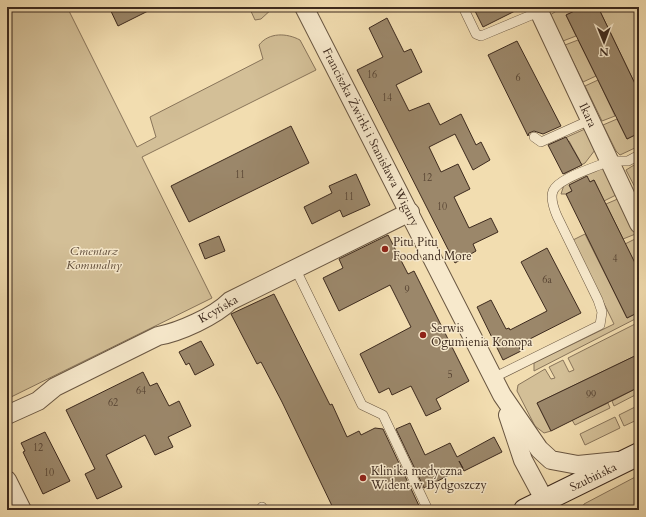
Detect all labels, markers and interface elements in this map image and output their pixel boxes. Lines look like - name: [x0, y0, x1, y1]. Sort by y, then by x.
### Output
- north arrow: [584, 22, 624, 62]
- text: N: [599, 44, 609, 59]
- street label: Franciszka Żwirki i Stanisława Wigury: [319, 45, 424, 230]
- house number: 16: [367, 68, 377, 82]
- house number: 6: [515, 71, 521, 85]
- house number: 14: [382, 91, 392, 105]
- street label: Ikara: [575, 100, 601, 131]
- house number: 11: [235, 168, 245, 182]
- house number: 12: [422, 171, 432, 185]
- house number: 11: [344, 190, 354, 204]
- house number: 10: [437, 200, 447, 214]
- place label: Pitu Pitu Food and More: [393, 234, 472, 264]
- park label: Cmentarz Komunalny: [66, 243, 122, 273]
- marker: Pitu Pitu Food and More: [380, 244, 390, 254]
- house number: 4: [612, 252, 618, 266]
- house number: 6a: [542, 273, 552, 287]
- house number: 9: [404, 283, 410, 297]
- street label: Kcyńska: [195, 291, 241, 327]
- place label: Serwis Ogumienia Konopa: [431, 320, 533, 350]
- marker: Serwis Ogumienia Konopa: [418, 330, 428, 340]
- house number: 5: [447, 368, 453, 382]
- house number: 64: [136, 384, 146, 398]
- house number: 99: [586, 388, 596, 402]
- house number: 62: [108, 396, 118, 410]
- house number: 12: [33, 441, 43, 455]
- street label: Szubińska: [567, 458, 620, 495]
- place label: Klinika medyczna Wident w Bydgoszczy: [370, 463, 487, 493]
- house number: 10: [44, 466, 54, 480]
- marker: Klinika medyczna Wident w Bydgoszczy: [358, 473, 368, 483]

